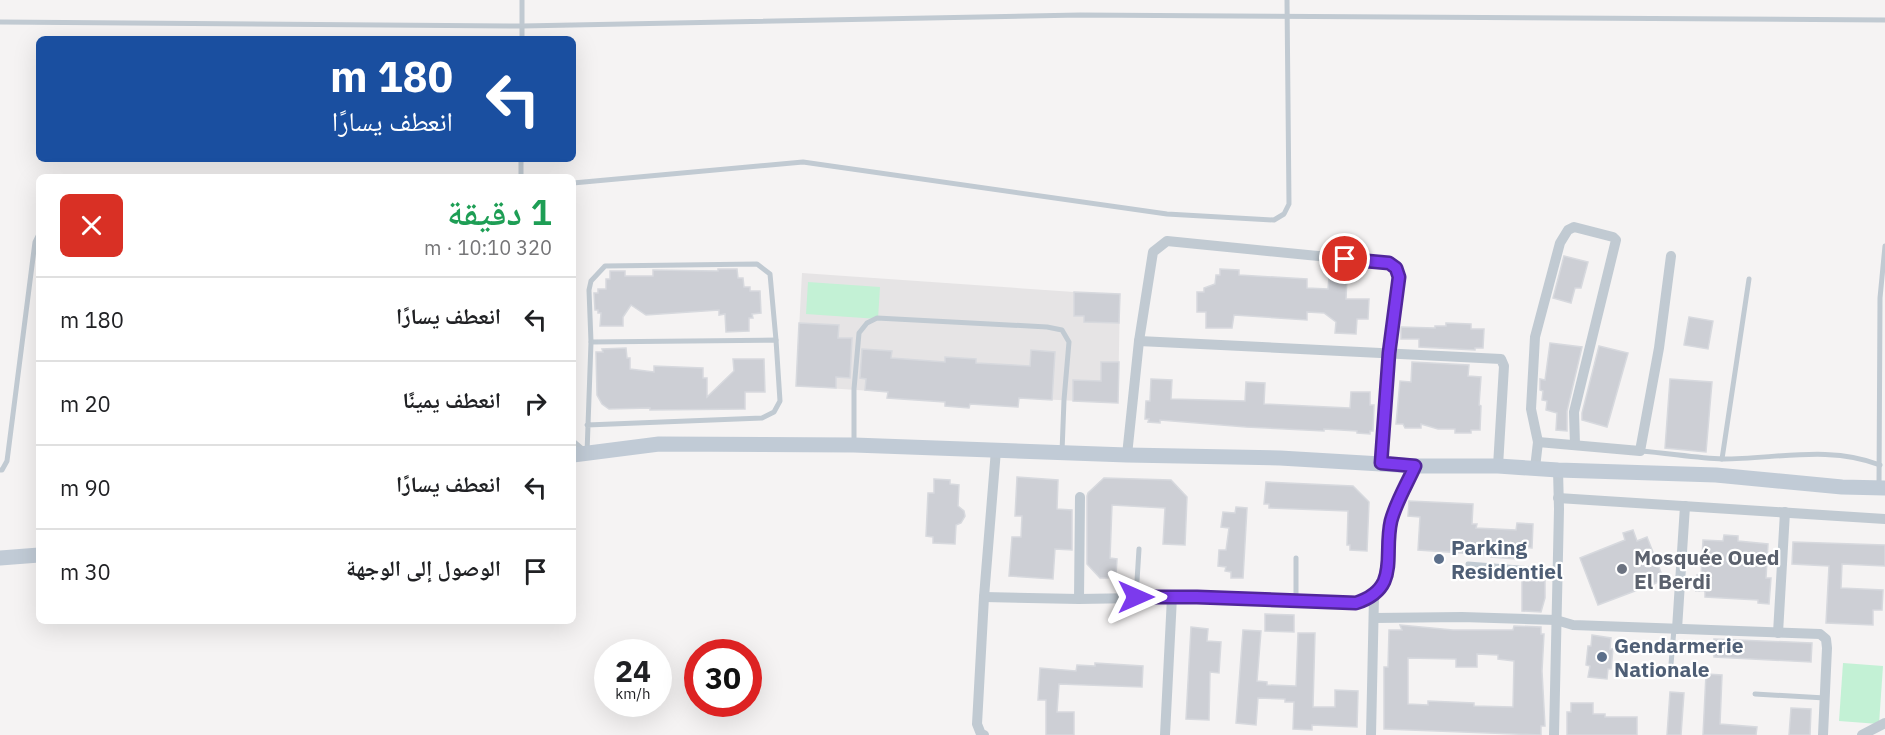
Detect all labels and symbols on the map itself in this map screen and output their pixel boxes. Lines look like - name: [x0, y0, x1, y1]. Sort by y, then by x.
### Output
- pin: [1319, 233, 1370, 284]
- place label: Parking Residentiel: [1451, 533, 1563, 585]
- place label: Mosquée Oued El Berdi: [1634, 543, 1780, 595]
- marker: Parking Residentiel: [1432, 552, 1446, 566]
- marker: Mosquée Oued El Berdi: [1615, 562, 1629, 576]
- position arrow: [1104, 565, 1168, 629]
- place label: Gendarmerie Nationale: [1614, 631, 1744, 683]
- speed limit sign: 30: [684, 639, 762, 717]
- marker: Gendarmerie Nationale: [1595, 650, 1609, 664]

